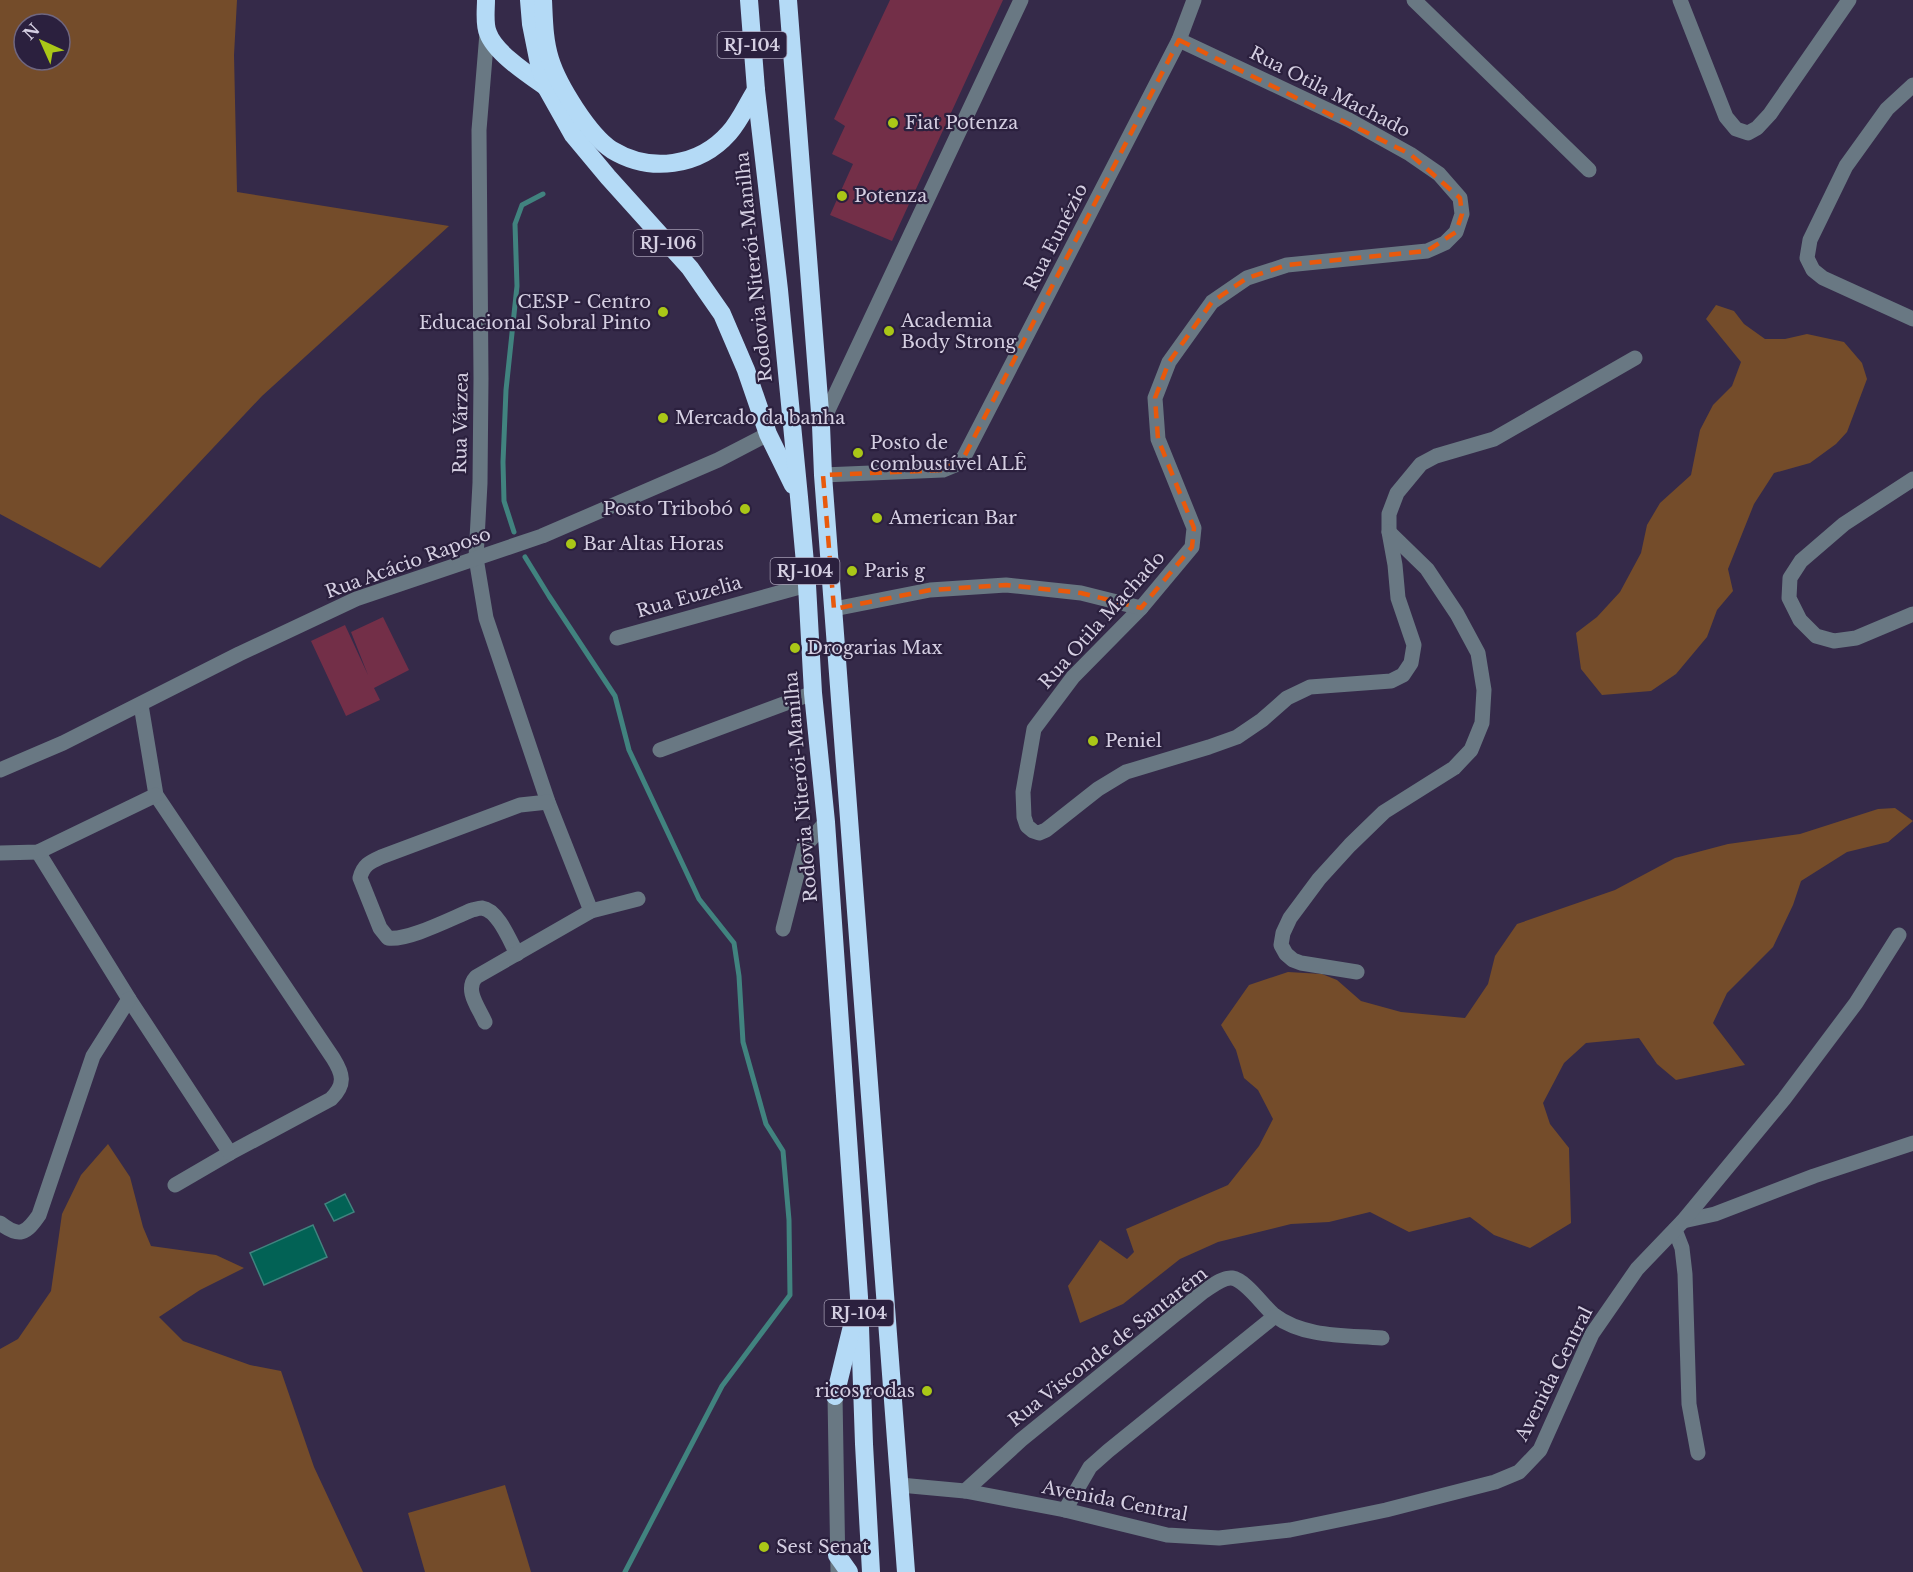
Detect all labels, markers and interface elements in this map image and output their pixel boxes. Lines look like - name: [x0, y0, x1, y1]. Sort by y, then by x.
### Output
- north arrow: [12, 12, 72, 72]
- text: N: [19, 19, 44, 44]
- road number: RJ-104: [718, 32, 786, 58]
- street label: Rua Otila Machado: [1246, 42, 1414, 142]
- place label: Fiat Potenza: [905, 112, 1018, 134]
- marker: Fiat Potenza: [886, 116, 900, 130]
- street label: Rodovia Niterói-Manilha: [731, 151, 777, 383]
- street label: Rua Eunézio: [1020, 180, 1092, 294]
- place label: Potenza: [854, 185, 927, 207]
- marker: Potenza: [835, 189, 849, 203]
- road number: RJ-106: [634, 230, 702, 256]
- place label: CESP - Centro Educacional Sobral Pinto: [419, 291, 651, 334]
- marker: CESP - Centro Educacional Sobral Pinto: [656, 305, 670, 319]
- place label: Academia Body Strong: [900, 310, 1017, 353]
- marker: Academia Body Strong: [882, 324, 896, 338]
- street label: Rua Várzea: [449, 372, 473, 474]
- place label: Mercado da banha: [675, 407, 845, 429]
- marker: Mercado da banha: [656, 411, 670, 425]
- place label: Posto de combustível ALÊ: [870, 432, 1027, 475]
- marker: Posto de combustível ALÊ: [851, 446, 865, 460]
- place label: Posto Tribobó: [603, 498, 733, 520]
- marker: Posto Tribobó: [738, 502, 752, 516]
- place label: American Bar: [888, 507, 1017, 529]
- marker: American Bar: [870, 511, 884, 525]
- street label: Rua Acácio Raposo: [322, 523, 494, 603]
- place label: Bar Altas Horas: [583, 533, 724, 555]
- marker: Bar Altas Horas: [564, 537, 578, 551]
- street label: Rua Otila Machado: [1034, 547, 1170, 693]
- road number: RJ-104: [770, 558, 840, 584]
- place label: Paris g: [864, 560, 925, 582]
- marker: Paris g: [845, 564, 859, 578]
- street label: Rua Euzelia: [634, 571, 744, 623]
- place label: Drogarias Max: [807, 637, 942, 659]
- marker: Drogarias Max: [788, 641, 802, 655]
- street label: Rodovia Niterói-Manilha: [780, 671, 822, 903]
- place label: Peniel: [1105, 730, 1162, 752]
- marker: Peniel: [1086, 734, 1100, 748]
- street label: Rua Visconde de Santarém: [1004, 1262, 1212, 1432]
- road number: RJ-104: [824, 1300, 894, 1326]
- street label: Avenida Central: [1510, 1303, 1597, 1446]
- place label: ricos rodas: [815, 1380, 915, 1402]
- marker: ricos rodas: [920, 1384, 934, 1398]
- street label: Avenida Central: [1039, 1476, 1190, 1526]
- place label: Sest Senat: [776, 1536, 869, 1558]
- marker: Sest Senat: [757, 1540, 771, 1554]

